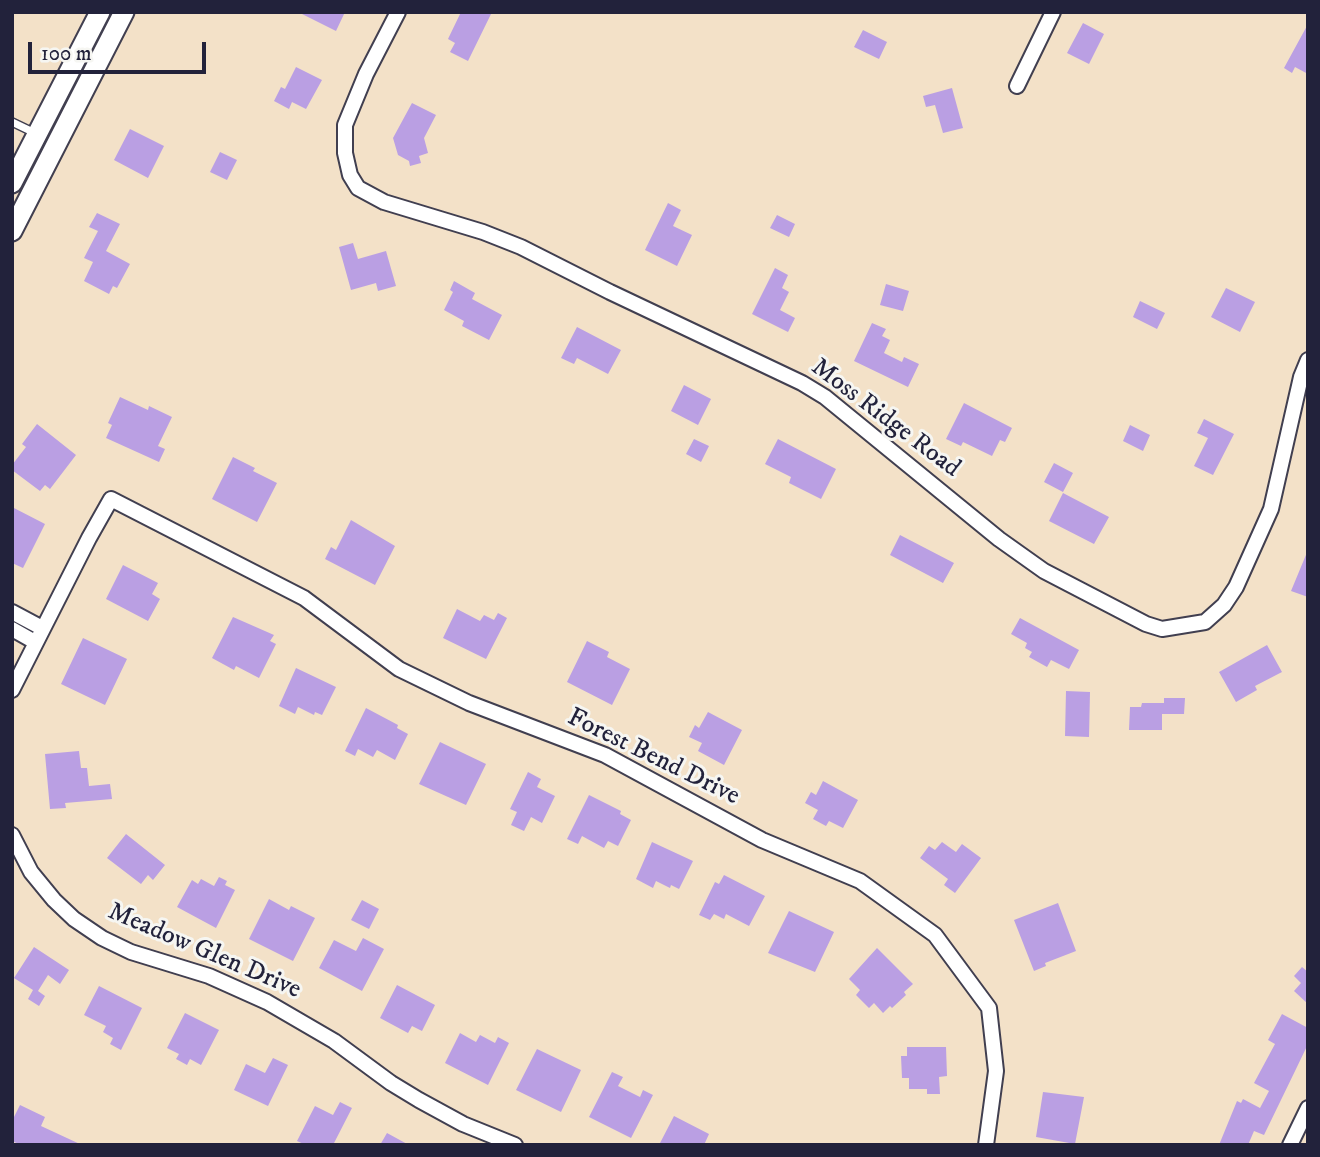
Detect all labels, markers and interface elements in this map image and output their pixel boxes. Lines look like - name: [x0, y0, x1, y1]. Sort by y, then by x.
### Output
- scale bar: [32, 28, 210, 72]
- text: 100 m: [41, 41, 92, 67]
- street label: Moss Ridge Road: [804, 353, 966, 485]
- street label: Forest Bend Drive: [562, 703, 744, 813]
- street label: Meadow Glen Drive: [103, 897, 305, 1007]

